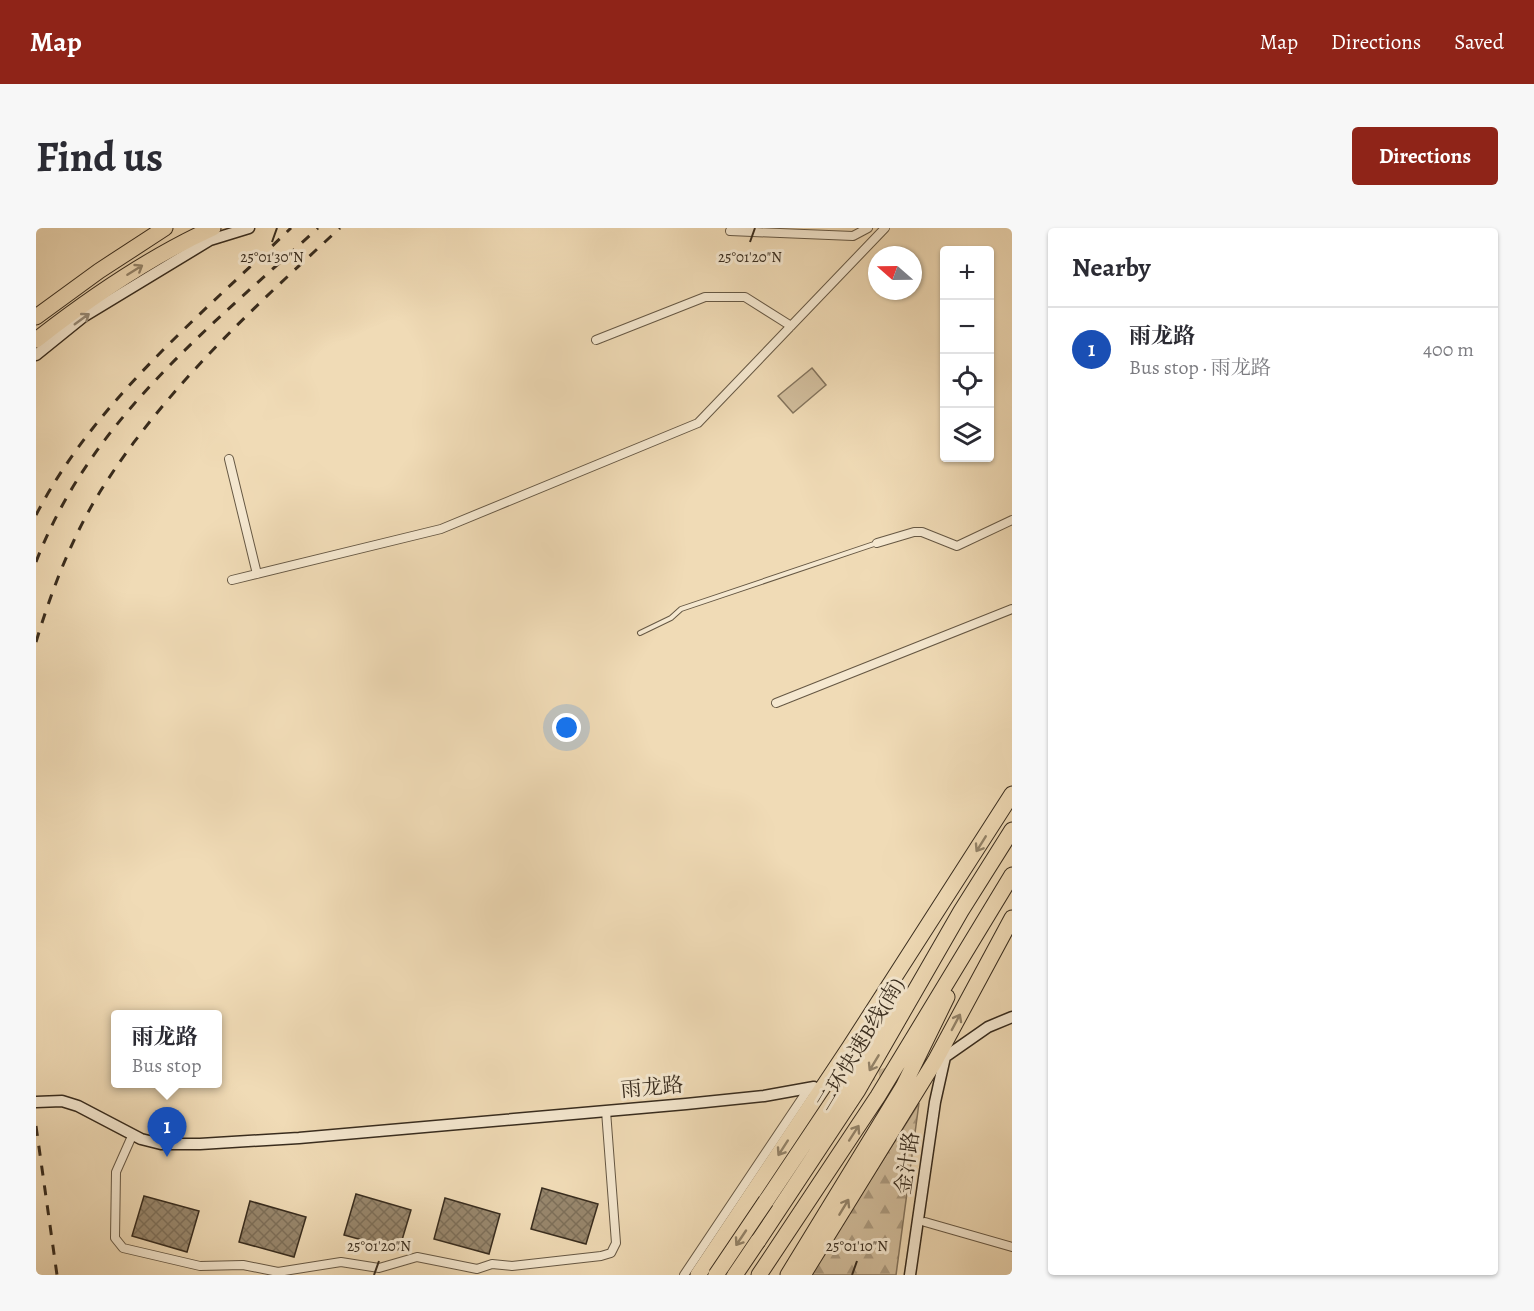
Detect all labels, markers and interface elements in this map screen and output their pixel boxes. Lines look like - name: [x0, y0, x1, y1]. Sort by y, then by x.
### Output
- text: Map: [30, 23, 82, 61]
- text: Map: [1260, 28, 1298, 56]
- text: Directions: [1331, 28, 1421, 56]
- text: Saved: [1454, 28, 1504, 56]
- button: Directions: [1352, 127, 1498, 185]
- text: Find us: [36, 128, 163, 185]
- north arrow: [868, 246, 922, 300]
- map controls: [940, 246, 994, 462]
- button: +: [940, 246, 994, 300]
- text: 25°01'30"N: [240, 247, 304, 267]
- text: 25°01'20"N: [718, 247, 782, 267]
- text: Nearby: [1072, 250, 1151, 285]
- one-way arrow: [127, 264, 143, 276]
- button: −: [940, 300, 994, 354]
- one-way arrow: [74, 312, 90, 325]
- text: 雨龙路: [1129, 321, 1195, 351]
- text: 1: [1088, 336, 1095, 363]
- text: 400 m: [1423, 336, 1474, 363]
- button: locate: [940, 354, 994, 408]
- text: Bus stop · 雨龙路: [1129, 354, 1271, 381]
- button: layers: [940, 408, 994, 462]
- your location: [552, 713, 581, 742]
- one-way arrow: [974, 835, 987, 852]
- street label: 二环快速B线(南): [809, 972, 911, 1116]
- popup: [111, 1010, 222, 1088]
- one-way arrow: [950, 1014, 962, 1031]
- text: 雨龙路: [132, 1022, 198, 1052]
- text: Bus stop: [132, 1052, 201, 1079]
- one-way arrow: [867, 1055, 880, 1072]
- street label: 雨龙路: [619, 1070, 685, 1104]
- pin: 1: [148, 1108, 186, 1157]
- one-way arrow: [848, 1125, 861, 1142]
- street label: 金汁路: [889, 1130, 925, 1196]
- one-way arrow: [777, 1140, 790, 1157]
- one-way arrow: [839, 1199, 851, 1216]
- one-way arrow: [734, 1229, 747, 1246]
- text: 25°01'20"N: [347, 1236, 411, 1256]
- text: 25°01'10"N: [826, 1236, 888, 1256]

